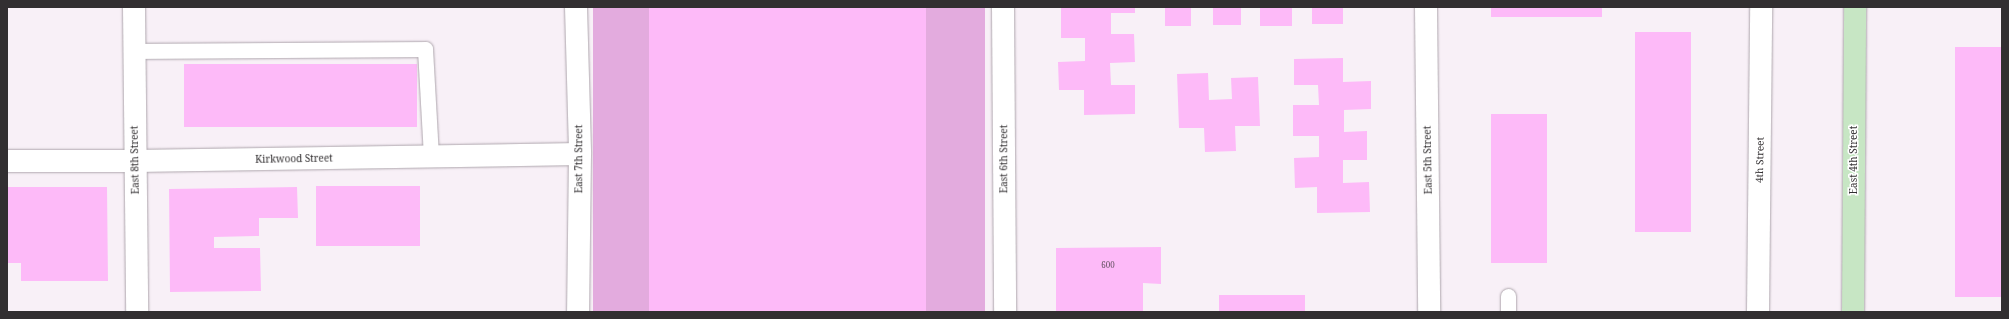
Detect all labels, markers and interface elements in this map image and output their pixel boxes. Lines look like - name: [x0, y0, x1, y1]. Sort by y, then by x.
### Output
- street label: East 7th Street: [573, 125, 585, 193]
- street label: East 6th Street: [998, 125, 1010, 193]
- street label: East 8th Street: [128, 126, 142, 194]
- street label: East 5th Street: [1421, 126, 1435, 194]
- street label: East 4th Street: [1848, 126, 1860, 194]
- street label: 4th Street: [1754, 137, 1766, 183]
- street label: Kirkwood Street: [255, 152, 333, 166]
- house number: 600: [1101, 260, 1115, 270]

